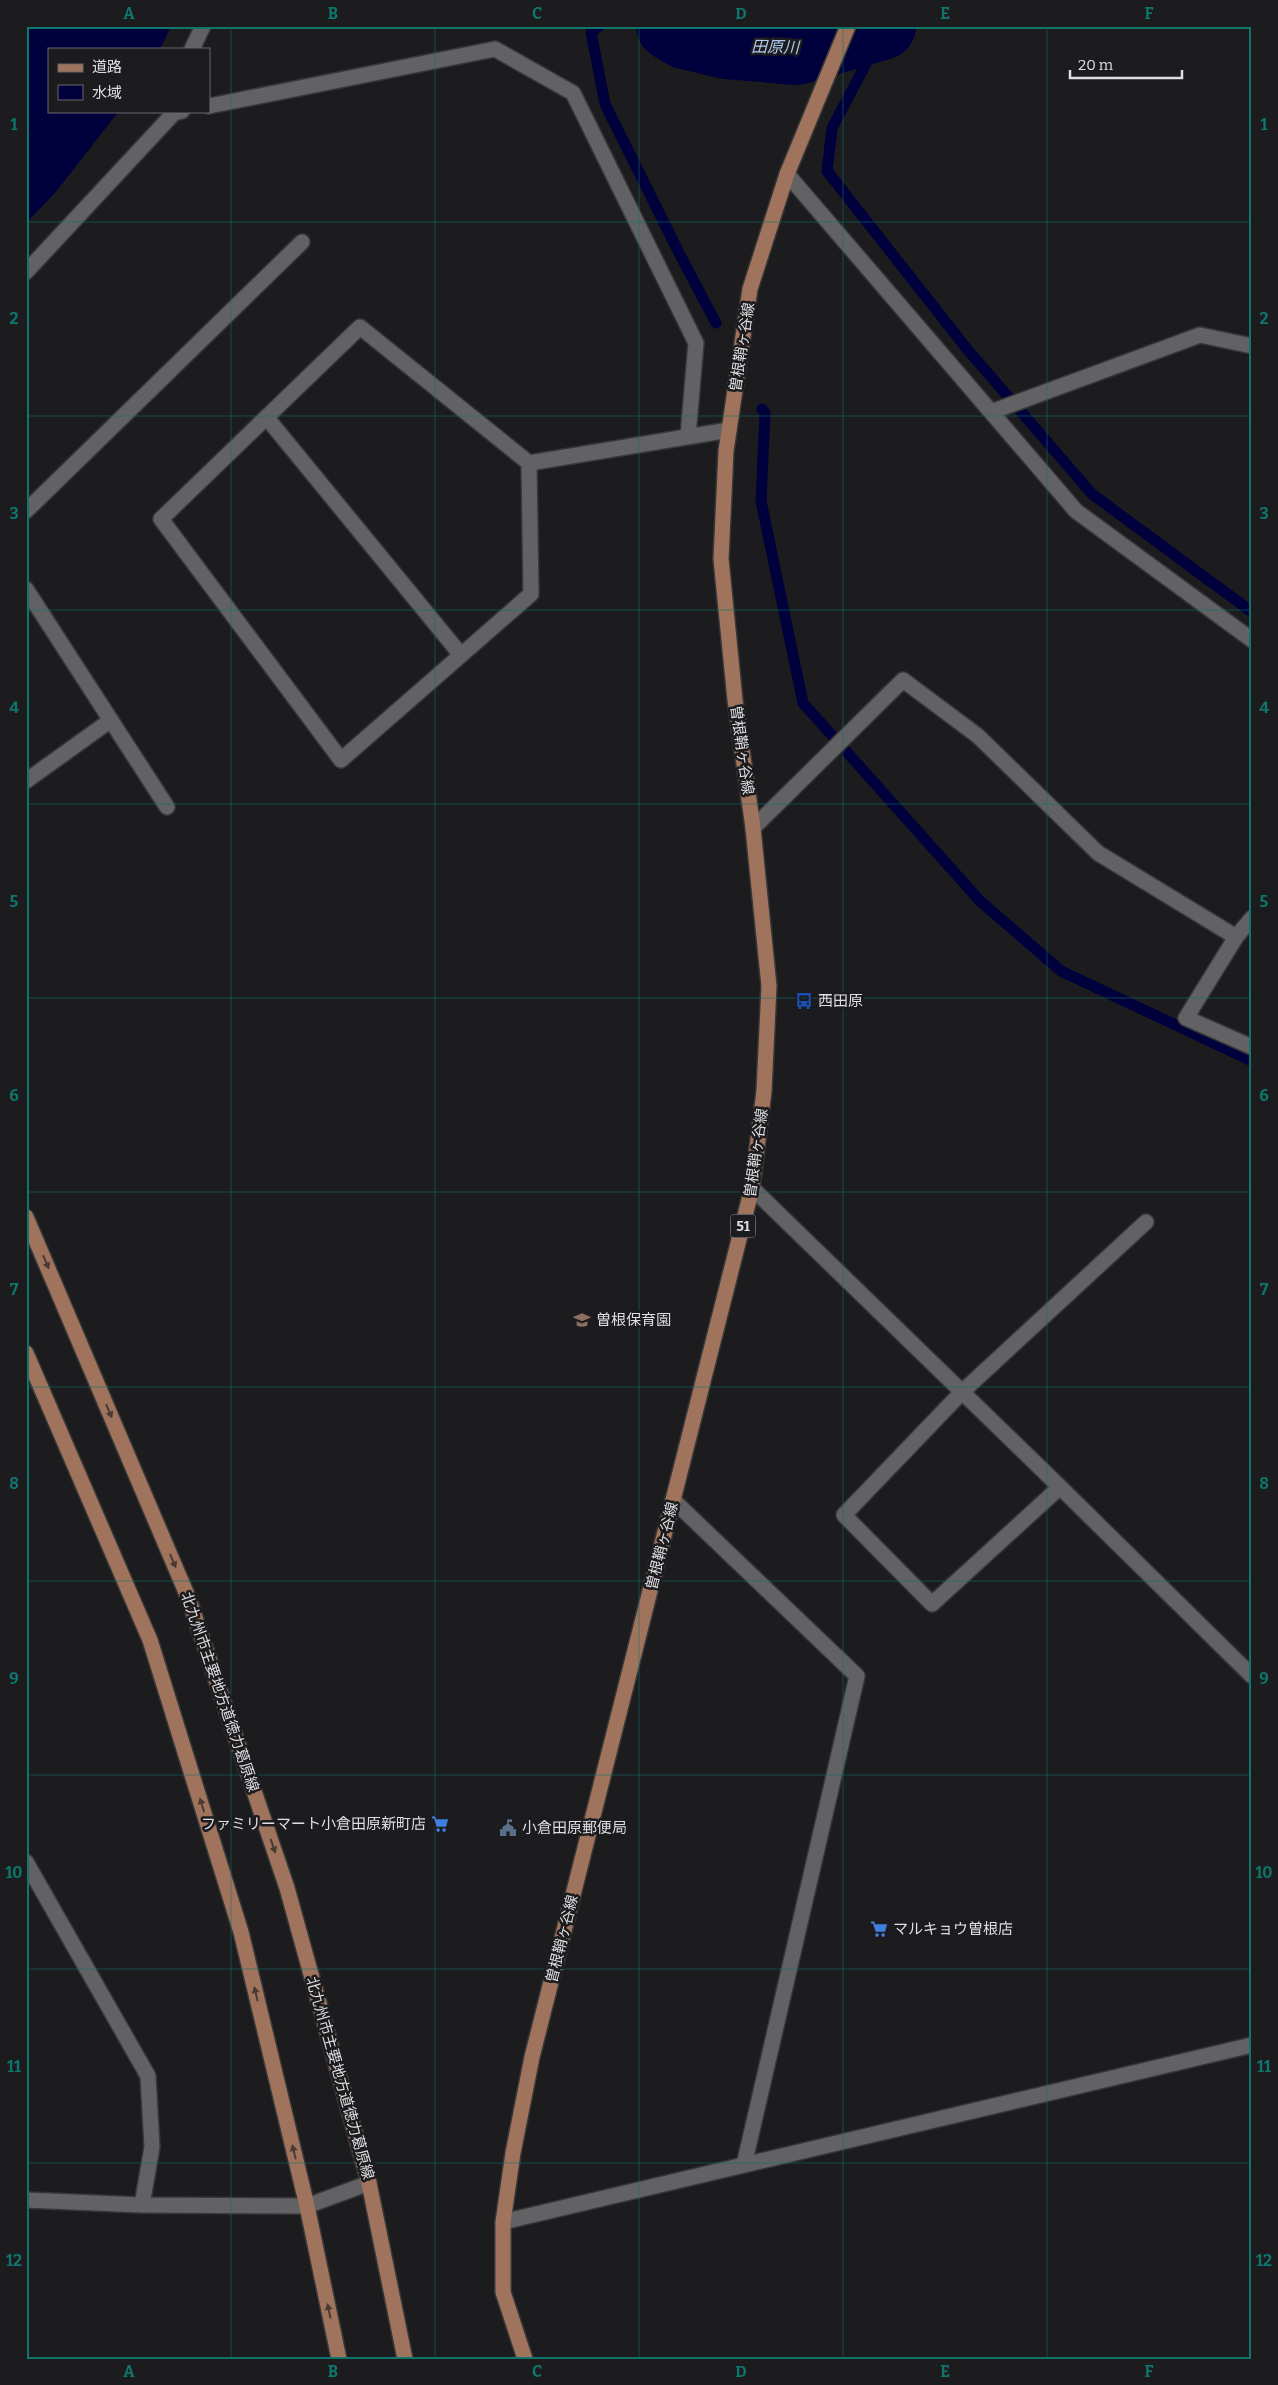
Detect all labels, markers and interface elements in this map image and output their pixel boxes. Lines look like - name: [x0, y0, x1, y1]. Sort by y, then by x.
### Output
- text: A: [123, 4, 135, 23]
- text: B: [328, 4, 338, 23]
- text: C: [532, 4, 542, 23]
- text: D: [735, 4, 747, 23]
- text: E: [940, 4, 950, 23]
- text: F: [1145, 4, 1154, 23]
- water label: 田原川: [751, 37, 801, 57]
- legend: [48, 48, 210, 112]
- scale bar: [1070, 48, 1183, 80]
- text: 20 m: [1078, 56, 1114, 74]
- text: 道路: [92, 58, 122, 76]
- text: 水域: [92, 84, 122, 102]
- text: 1: [11, 115, 18, 134]
- text: 1: [1261, 115, 1268, 134]
- street label: 曽根鞘ヶ谷線: [726, 301, 758, 393]
- text: 2: [9, 309, 19, 328]
- text: 2: [1259, 309, 1269, 328]
- text: 3: [9, 504, 19, 523]
- text: 3: [1259, 504, 1269, 523]
- text: 4: [9, 698, 19, 717]
- text: 4: [1259, 698, 1269, 717]
- street label: 曽根鞘ヶ谷線: [727, 704, 757, 796]
- text: 5: [10, 892, 19, 911]
- text: 5: [1260, 892, 1269, 911]
- bus stop icon: 西田原: [794, 991, 814, 1011]
- place label: 西田原: [818, 992, 863, 1010]
- text: 6: [9, 1086, 19, 1105]
- text: 6: [1259, 1086, 1269, 1105]
- street label: 曽根鞘ヶ谷線: [741, 1107, 771, 1199]
- road number: 51: [730, 1214, 756, 1238]
- one-way arrow: [42, 1255, 50, 1269]
- text: 7: [10, 1280, 19, 1299]
- text: 7: [1260, 1280, 1269, 1299]
- school or university icon: 曽根保育園: [572, 1310, 592, 1330]
- place label: 曽根保育園: [596, 1311, 671, 1329]
- one-way arrow: [106, 1404, 114, 1418]
- text: 8: [9, 1474, 19, 1493]
- text: 8: [1259, 1474, 1269, 1493]
- street label: 曽根鞘ヶ谷線: [642, 1500, 682, 1592]
- one-way arrow: [169, 1554, 177, 1568]
- street label: 北九州市主要地方道徳力葛原線: [177, 1590, 263, 1794]
- text: 9: [9, 1669, 19, 1688]
- text: 9: [1259, 1669, 1269, 1688]
- one-way arrow: [197, 1797, 205, 1812]
- supermarket icon: ファミリーマート小倉田原新町店: [430, 1814, 450, 1834]
- place label: ファミリーマート小倉田原新町店: [201, 1815, 426, 1833]
- public building icon: 小倉田原郵便局: [498, 1818, 518, 1838]
- place label: 小倉田原郵便局: [522, 1819, 627, 1837]
- one-way arrow: [270, 1839, 277, 1854]
- text: 10: [5, 1863, 23, 1882]
- text: 10: [1255, 1863, 1273, 1882]
- street label: 曽根鞘ヶ谷線: [542, 1893, 582, 1985]
- supermarket icon: マルキョウ曽根店: [869, 1919, 889, 1939]
- place label: マルキョウ曽根店: [893, 1920, 1013, 1938]
- street label: 北九州市主要地方道徳力葛原線: [302, 1975, 378, 2181]
- one-way arrow: [252, 1987, 260, 2002]
- text: 11: [7, 2057, 21, 2076]
- text: 11: [1257, 2057, 1271, 2076]
- one-way arrow: [290, 2145, 298, 2160]
- text: 12: [6, 2251, 22, 2270]
- text: 12: [1256, 2251, 1272, 2270]
- one-way arrow: [325, 2303, 333, 2319]
- text: A: [123, 2362, 135, 2381]
- text: B: [328, 2362, 338, 2381]
- text: C: [532, 2362, 542, 2381]
- text: D: [735, 2362, 747, 2381]
- text: E: [940, 2362, 950, 2381]
- text: F: [1145, 2362, 1154, 2381]

